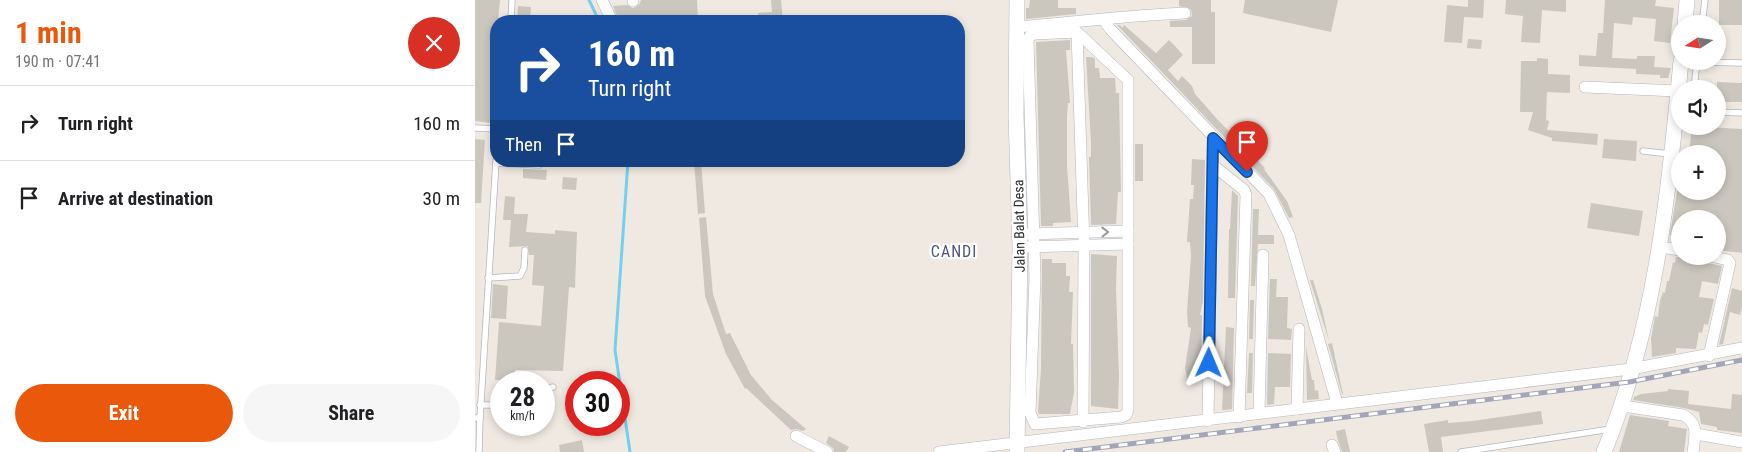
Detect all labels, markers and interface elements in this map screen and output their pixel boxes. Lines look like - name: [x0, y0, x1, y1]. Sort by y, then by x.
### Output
- text: 1 min: [15, 15, 82, 50]
- north arrow: [1671, 15, 1726, 70]
- map controls: [1671, 15, 1726, 265]
- button: close: [408, 17, 460, 69]
- text: 160 m: [588, 34, 675, 75]
- icon: right: [505, 35, 570, 100]
- text: 190 m · 07:41: [15, 52, 101, 71]
- text: Turn right: [588, 76, 671, 101]
- button: sound: [1671, 80, 1726, 135]
- icon: right: [15, 109, 43, 137]
- text: Turn right: [58, 112, 133, 135]
- text: 160 m: [413, 112, 460, 135]
- pin: [1226, 121, 1268, 172]
- icon: arrive: [1233, 128, 1261, 156]
- icon: arrive: [552, 130, 580, 158]
- text: Then: [505, 133, 542, 156]
- button: +: [1671, 145, 1726, 200]
- street label: Jalan Balat Desa: [1010, 180, 1028, 272]
- icon: arrive: [15, 184, 43, 212]
- text: Arrive at destination: [58, 187, 213, 210]
- text: 30 m: [423, 187, 460, 210]
- button: −: [1671, 210, 1726, 265]
- one-way arrow: [1102, 227, 1110, 237]
- district label: CANDI: [931, 242, 977, 261]
- position arrow: [1182, 336, 1234, 388]
- speed limit sign: 30: [565, 371, 630, 436]
- text: 28: [510, 383, 535, 412]
- button: Exit: [15, 384, 233, 442]
- button: Share: [243, 384, 460, 442]
- text: km/h: [510, 409, 535, 423]

